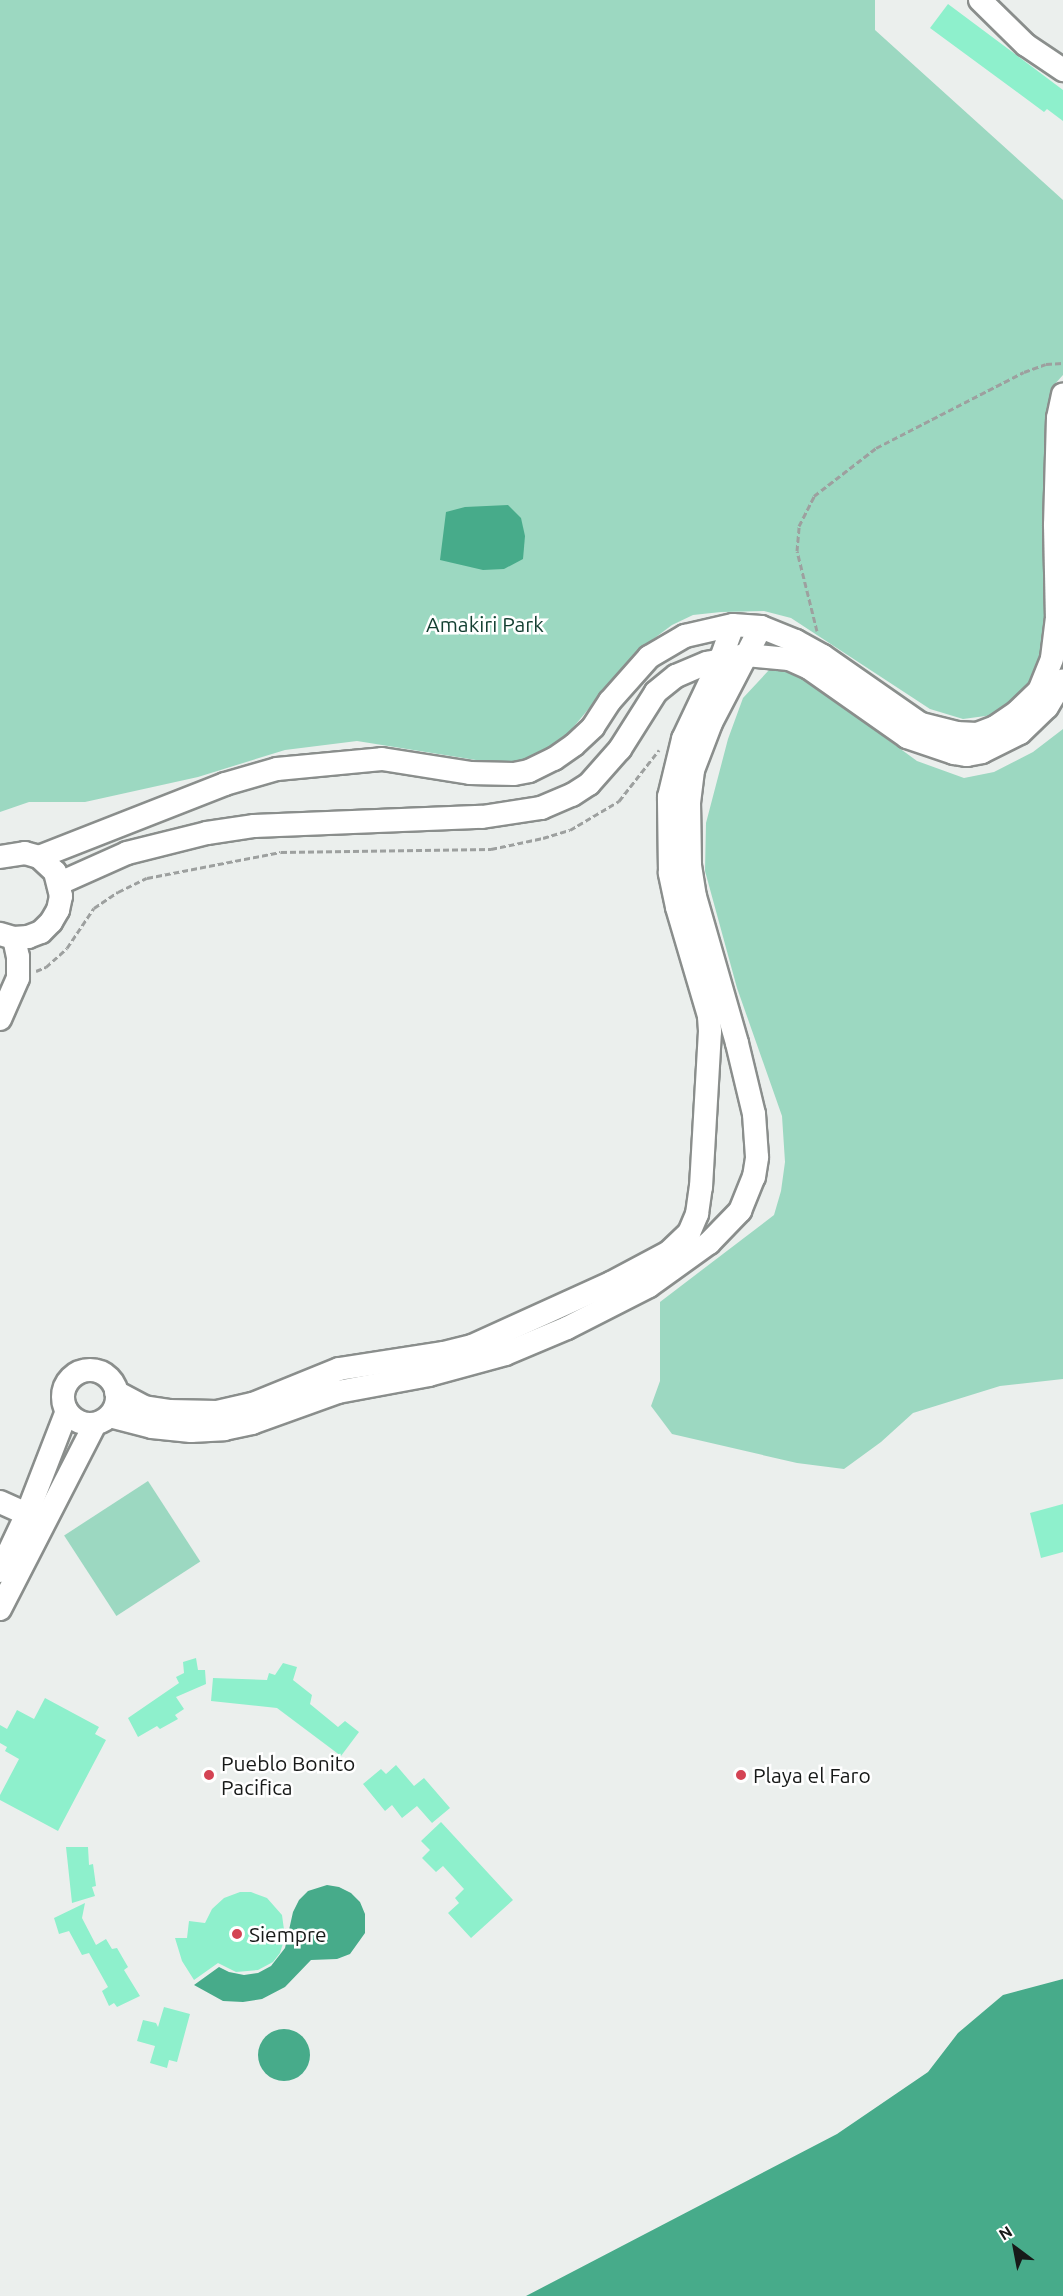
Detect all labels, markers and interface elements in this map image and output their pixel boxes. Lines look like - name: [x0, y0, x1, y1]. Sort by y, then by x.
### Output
- park label: Amakiri Park: [426, 611, 544, 637]
- place label: Pueblo Bonito Pacifica: [221, 1750, 355, 1800]
- place label: Playa el Faro: [753, 1762, 871, 1788]
- marker: Pueblo Bonito Pacifica: [202, 1768, 216, 1782]
- marker: Playa el Faro: [734, 1768, 748, 1782]
- place label: Siempre: [249, 1921, 327, 1947]
- marker: Siempre: [230, 1927, 244, 1941]
- north arrow: [985, 2218, 1045, 2278]
- text: N: [996, 2222, 1015, 2244]

